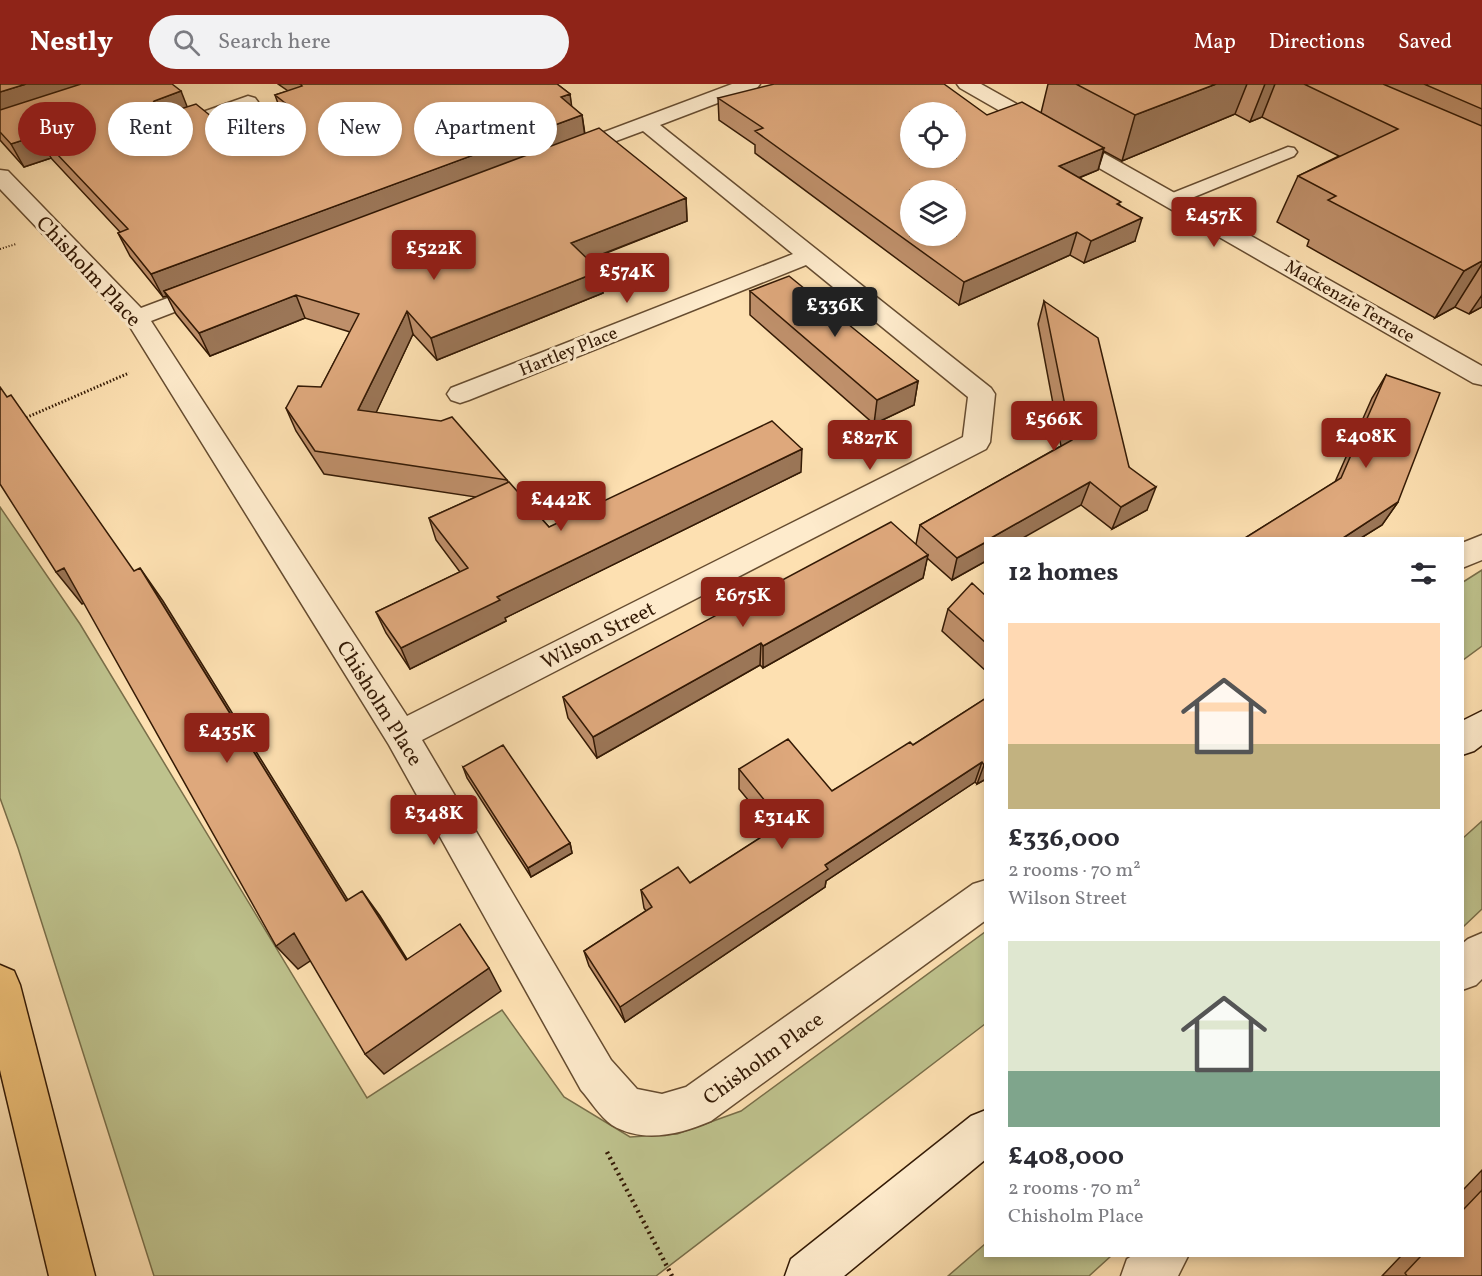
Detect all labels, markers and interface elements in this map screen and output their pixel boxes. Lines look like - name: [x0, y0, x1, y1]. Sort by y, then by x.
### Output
- search box: [149, 15, 569, 69]
- text: Nestly: [30, 23, 113, 62]
- icon: search: [170, 26, 203, 59]
- text: Search here: [218, 27, 331, 58]
- text: Map: [1194, 28, 1236, 57]
- text: Directions: [1269, 28, 1365, 57]
- text: Saved: [1398, 28, 1452, 57]
- chip: Buy: [18, 102, 96, 156]
- chip: Rent: [108, 102, 193, 156]
- chip: Filters: [205, 102, 306, 156]
- chip: New: [318, 102, 402, 156]
- chip: Apartment: [414, 102, 557, 156]
- map controls: [900, 102, 966, 246]
- button: locate: [900, 102, 966, 168]
- button: layers: [900, 180, 966, 246]
- pin: £457K: [1172, 197, 1256, 248]
- text: £457K: [1185, 202, 1243, 230]
- street label: Chisholm Place: [29, 210, 147, 334]
- pin: £522K: [392, 230, 476, 281]
- text: £522K: [406, 235, 462, 263]
- pin: £574K: [585, 253, 669, 304]
- street label: Mackenzie Terrace: [1280, 255, 1419, 350]
- text: £574K: [599, 258, 655, 286]
- pin: £336K: [793, 287, 877, 338]
- text: £336K: [806, 292, 864, 320]
- street label: Hartley Place: [516, 321, 622, 384]
- pin: £566K: [1012, 401, 1096, 452]
- text: £566K: [1025, 406, 1083, 434]
- pin: £408K: [1324, 418, 1408, 469]
- pin: £827K: [828, 420, 912, 471]
- text: £408K: [1336, 423, 1396, 451]
- text: £827K: [842, 425, 898, 453]
- pin: £442K: [519, 481, 603, 532]
- text: £442K: [531, 486, 591, 514]
- text: 12 homes: [1008, 555, 1119, 591]
- icon: filters: [1407, 557, 1440, 590]
- pin: £675K: [701, 577, 785, 628]
- text: £675K: [715, 582, 771, 610]
- street label: Wilson Street: [536, 595, 661, 678]
- street label: Chisholm Place: [329, 636, 429, 772]
- icon: home: [1170, 662, 1278, 770]
- pin: £435K: [185, 713, 269, 764]
- text: £435K: [198, 718, 256, 746]
- pin: £348K: [392, 795, 476, 846]
- pin: £314K: [740, 799, 824, 850]
- text: £348K: [404, 800, 464, 828]
- text: £314K: [754, 804, 810, 832]
- text: £336,000: [1008, 821, 1120, 857]
- text: 2 rooms · 70 m²: [1008, 857, 1141, 885]
- text: Wilson Street: [1008, 885, 1127, 913]
- icon: home: [1170, 980, 1278, 1088]
- street label: Chisholm Place: [698, 1006, 830, 1113]
- text: £408,000: [1008, 1139, 1124, 1175]
- text: 2 rooms · 70 m²: [1008, 1175, 1141, 1203]
- text: Chisholm Place: [1008, 1203, 1144, 1231]

